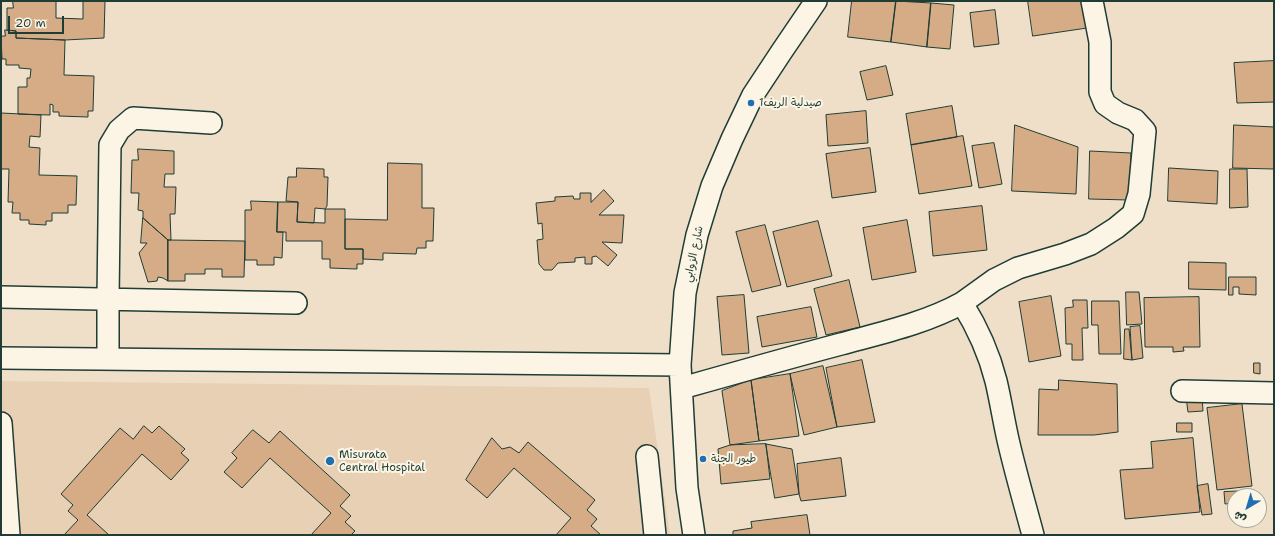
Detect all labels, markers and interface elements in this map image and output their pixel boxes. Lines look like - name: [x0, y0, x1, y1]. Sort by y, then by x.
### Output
- scale bar: [10, 8, 66, 34]
- text: 20 m: [15, 15, 46, 31]
- place label: صيدلية الريف1: [759, 96, 822, 110]
- marker: صيدلية الريف1: [746, 98, 756, 108]
- street label: شارع الزوابي: [682, 225, 706, 283]
- place label: Misurata Central Hospital: [339, 448, 425, 474]
- place label: طيور الجنة: [711, 452, 756, 466]
- marker: طيور الجنة: [698, 454, 708, 464]
- marker: Misurata Central Hospital: [324, 455, 336, 467]
- north arrow: [1227, 488, 1267, 528]
- text: ش: [1231, 507, 1249, 527]

